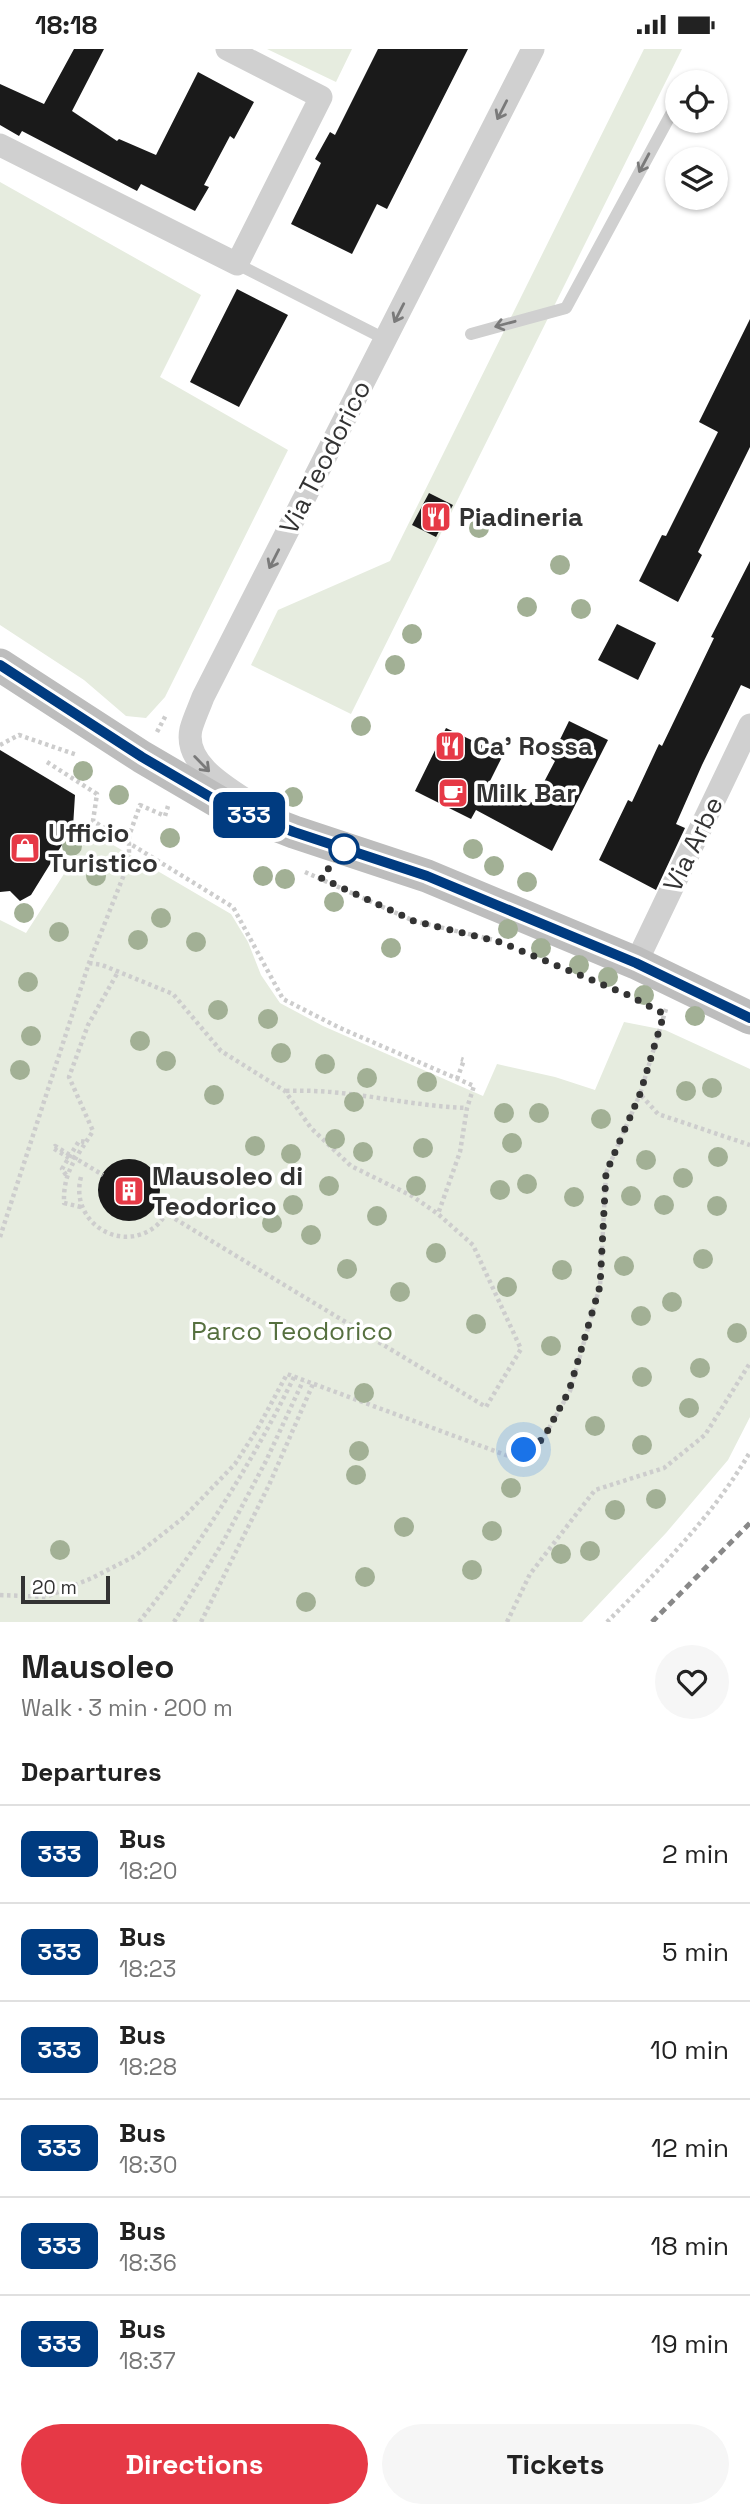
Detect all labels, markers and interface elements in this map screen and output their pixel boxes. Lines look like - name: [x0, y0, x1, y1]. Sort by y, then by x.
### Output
- text: 18:18: [35, 8, 97, 42]
- map controls: [665, 70, 728, 210]
- button: locate: [665, 70, 728, 133]
- one-way arrow: [495, 99, 508, 120]
- button: layers: [665, 147, 728, 210]
- one-way arrow: [637, 152, 650, 173]
- one-way arrow: [391, 302, 405, 323]
- one-way arrow: [494, 318, 517, 331]
- street label: Via Teodorico: [272, 374, 378, 540]
- restaurant icon: Piadineria: [419, 500, 453, 534]
- place label: Piadineria: [459, 500, 583, 534]
- one-way arrow: [266, 548, 280, 569]
- restaurant icon: Ca' Rossa: [433, 729, 467, 763]
- place label: Ca' Rossa: [473, 729, 593, 763]
- one-way arrow: [193, 755, 210, 772]
- cafe icon: Milk Bar: [436, 776, 470, 810]
- place label: Milk Bar: [476, 776, 577, 810]
- street label: Via Arbe: [655, 791, 731, 897]
- line badge: 333: [209, 792, 289, 838]
- text: 333: [227, 799, 271, 830]
- place label: Ufficio Turistico: [48, 816, 158, 880]
- shop icon: Ufficio Turistico: [8, 831, 42, 865]
- unlabelled marker: [329, 834, 359, 864]
- place label: Mausoleo di Teodorico: [152, 1159, 303, 1223]
- building icon: Mausoleo di Teodorico: [112, 1174, 146, 1208]
- park label: Parco Teodorico: [191, 1314, 393, 1348]
- your location: [506, 1432, 541, 1467]
- scale bar: [21, 1573, 110, 1605]
- text: 20 m: [32, 1575, 77, 1600]
- button: heart: [655, 1645, 729, 1719]
- text: Mausoleo: [21, 1646, 175, 1688]
- text: Walk · 3 min · 200 m: [21, 1693, 233, 1723]
- text: Departures: [21, 1755, 162, 1789]
- text: Bus: [119, 1822, 166, 1856]
- text: 2 min: [662, 1837, 729, 1871]
- text: 333: [38, 1838, 81, 1869]
- text: 18:20: [119, 1856, 177, 1886]
- text: Bus: [119, 1920, 166, 1954]
- text: 5 min: [662, 1935, 729, 1969]
- text: 333: [38, 1936, 81, 1967]
- text: 18:23: [119, 1954, 176, 1984]
- text: Bus: [119, 2018, 166, 2052]
- text: 10 min: [650, 2033, 729, 2067]
- text: 333: [38, 2034, 81, 2065]
- text: 18:28: [119, 2052, 177, 2082]
- text: Bus: [119, 2116, 166, 2150]
- text: 12 min: [651, 2131, 729, 2165]
- text: 333: [38, 2132, 81, 2163]
- text: 18:30: [119, 2150, 177, 2180]
- text: Bus: [119, 2214, 166, 2248]
- text: 18 min: [651, 2229, 729, 2263]
- text: 333: [38, 2230, 81, 2261]
- text: 18:36: [119, 2248, 177, 2278]
- text: Bus: [119, 2312, 166, 2346]
- text: 19 min: [651, 2327, 729, 2361]
- text: 333: [38, 2328, 81, 2359]
- text: 18:37: [119, 2346, 176, 2376]
- button: Directions: [21, 2424, 368, 2504]
- button: Tickets: [382, 2424, 729, 2504]

